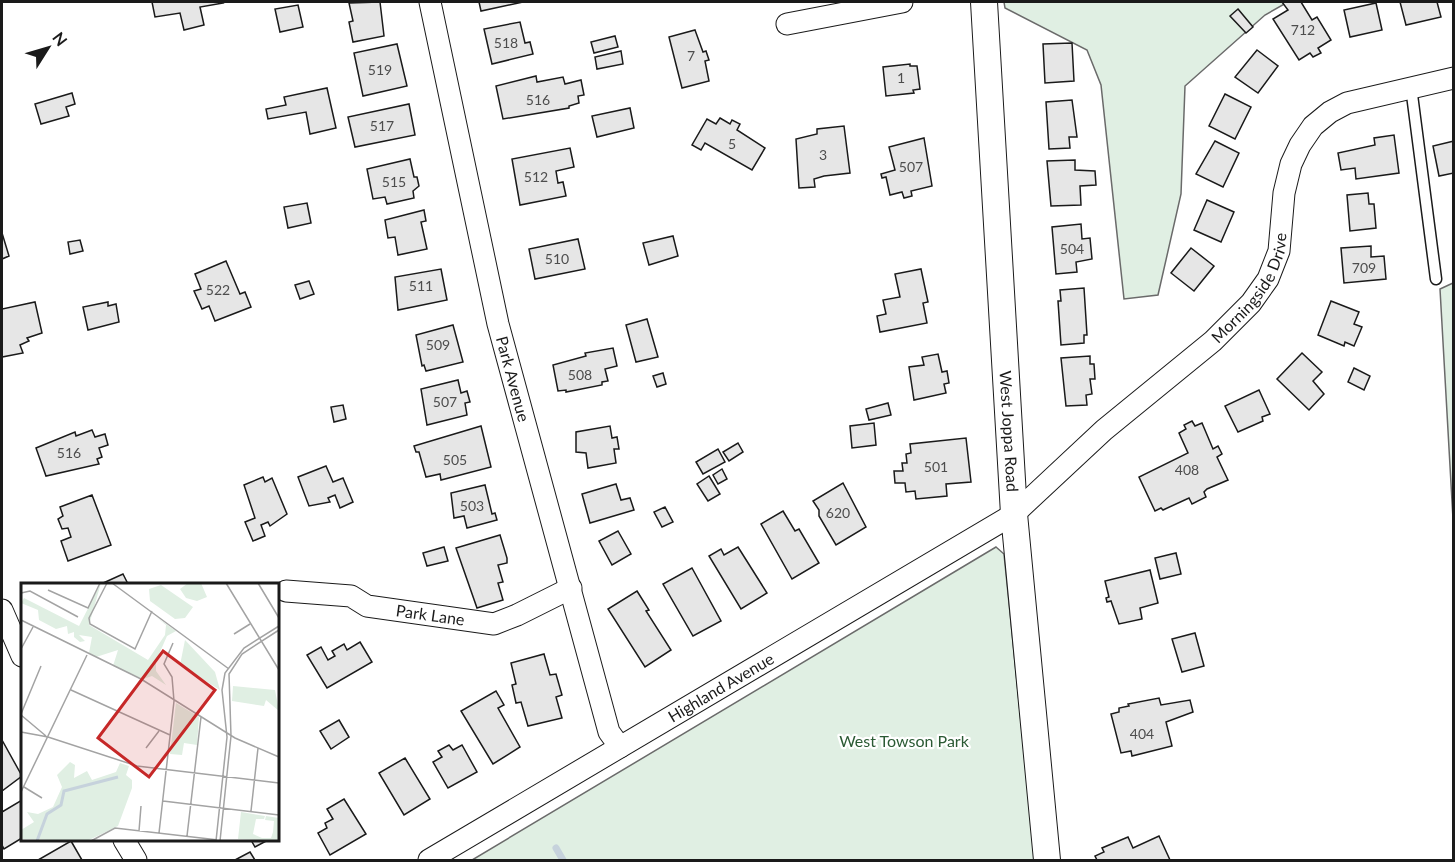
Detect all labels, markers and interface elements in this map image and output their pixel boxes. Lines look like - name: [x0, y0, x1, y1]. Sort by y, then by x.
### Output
- north arrow: [18, 18, 78, 78]
- house number: 712: [1291, 21, 1315, 38]
- text: N: [49, 28, 72, 49]
- house number: 518: [494, 34, 518, 51]
- house number: 7: [687, 47, 695, 64]
- house number: 519: [368, 61, 392, 78]
- house number: 1: [897, 69, 905, 86]
- house number: 516: [526, 91, 550, 108]
- house number: 517: [370, 117, 394, 134]
- house number: 5: [728, 135, 736, 152]
- house number: 3: [819, 146, 827, 163]
- house number: 507: [899, 158, 923, 175]
- house number: 512: [524, 168, 548, 185]
- house number: 515: [382, 173, 406, 190]
- street label: Morningside Drive: [1207, 232, 1290, 346]
- house number: 504: [1060, 240, 1084, 257]
- house number: 510: [545, 250, 569, 267]
- house number: 709: [1352, 259, 1376, 276]
- house number: 511: [409, 277, 433, 294]
- house number: 522: [206, 281, 230, 298]
- street label: Park Avenue: [493, 334, 534, 424]
- house number: 509: [426, 336, 450, 353]
- house number: 508: [568, 366, 592, 383]
- street label: West Joppa Road: [997, 370, 1023, 492]
- house number: 507: [433, 393, 457, 410]
- house number: 516: [57, 444, 81, 461]
- house number: 505: [443, 451, 467, 468]
- house number: 501: [924, 458, 948, 475]
- house number: 408: [1175, 461, 1199, 478]
- house number: 503: [460, 497, 484, 514]
- house number: 620: [826, 504, 850, 521]
- inset map: [21, 583, 279, 841]
- street label: Park Lane: [395, 600, 466, 629]
- street label: Highland Avenue: [664, 648, 777, 726]
- house number: 404: [1130, 725, 1154, 742]
- park label: West Towson Park: [839, 731, 970, 750]

